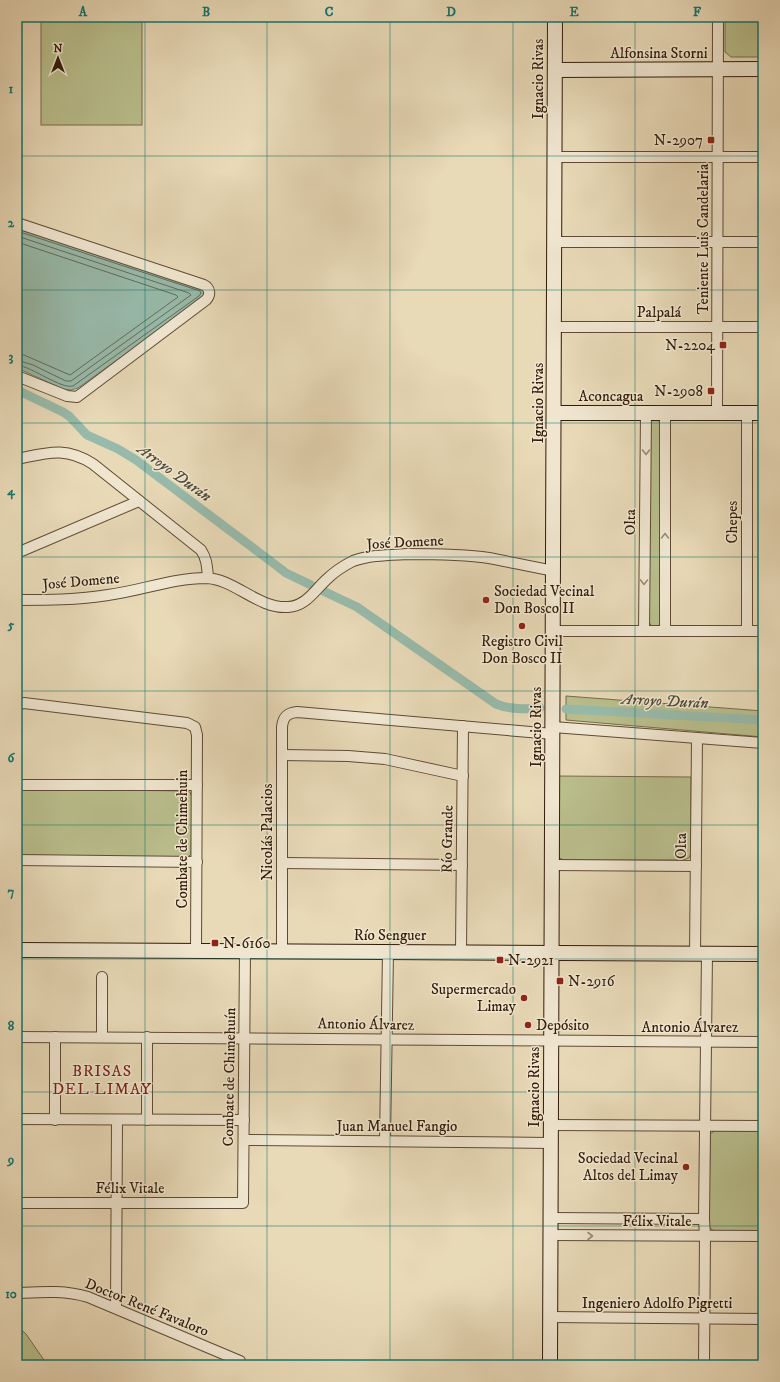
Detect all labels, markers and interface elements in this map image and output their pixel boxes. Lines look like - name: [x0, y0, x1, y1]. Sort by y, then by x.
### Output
- text: A: [78, 4, 88, 20]
- text: B: [202, 4, 210, 20]
- text: C: [325, 4, 334, 20]
- text: D: [446, 4, 456, 20]
- text: E: [569, 4, 579, 20]
- text: F: [693, 4, 702, 20]
- north arrow: [38, 38, 78, 78]
- street label: Ignacio Rivas: [529, 39, 548, 119]
- text: N: [53, 42, 63, 56]
- street label: Alfonsina Storni: [610, 44, 708, 63]
- text: 1: [9, 81, 14, 97]
- place label: N-2907: [654, 131, 703, 150]
- marker: N-2907: [706, 135, 716, 145]
- street label: Teniente Luis Candelaria: [694, 163, 713, 314]
- text: 2: [8, 215, 15, 231]
- street label: Palpalá: [637, 303, 682, 322]
- place label: N-2204: [665, 336, 715, 355]
- marker: N-2204: [718, 340, 728, 350]
- text: 3: [9, 349, 14, 365]
- street label: Ignacio Rivas: [529, 363, 548, 443]
- place label: N-2908: [654, 382, 703, 401]
- marker: N-2908: [706, 386, 716, 396]
- street label: Aconcagua: [579, 387, 644, 406]
- water label: Arroyo Durán: [132, 438, 215, 506]
- one-way arrow: [642, 449, 650, 455]
- text: 4: [6, 483, 15, 500]
- street label: Chepes: [723, 501, 742, 543]
- street label: Olta: [621, 508, 640, 535]
- street label: José Domene: [364, 531, 444, 554]
- one-way arrow: [661, 533, 669, 539]
- street label: José Domene: [40, 569, 120, 595]
- one-way arrow: [640, 579, 648, 585]
- place label: Sociedad Vecinal Don Bosco II: [494, 582, 595, 618]
- marker: Sociedad Vecinal Don Bosco II: [481, 595, 491, 605]
- text: 5: [7, 617, 15, 633]
- marker: Registro Civil Don Bosco II: [517, 621, 527, 631]
- place label: Registro Civil Don Bosco II: [481, 632, 563, 668]
- street label: Ignacio Rivas: [527, 687, 546, 767]
- water label: Arroyo Durán: [619, 689, 709, 713]
- text: 6: [8, 750, 16, 766]
- street label: Combate de Chimehuin: [173, 769, 192, 908]
- street label: Nicolás Palacios: [258, 783, 277, 881]
- street label: Río Grande: [437, 805, 458, 873]
- street label: Olta: [672, 832, 691, 859]
- text: 7: [8, 884, 15, 900]
- street label: Río Senguer: [354, 926, 427, 945]
- place label: N-6160: [223, 934, 270, 953]
- marker: N-6160: [210, 938, 220, 948]
- place label: N-2921: [508, 951, 554, 970]
- marker: N-2921: [495, 955, 505, 965]
- place label: N-2916: [568, 972, 616, 991]
- marker: N-2916: [555, 976, 565, 986]
- place label: Supermercado Limay: [431, 980, 517, 1016]
- marker: Supermercado Limay: [519, 993, 529, 1003]
- street label: Combate de Chimehuín: [219, 1007, 240, 1147]
- street label: Antonio Álvarez: [317, 1013, 415, 1035]
- place label: Depósito: [536, 1016, 589, 1035]
- street label: Antonio Álvarez: [642, 1017, 739, 1037]
- text: 8: [8, 1018, 15, 1034]
- marker: Depósito: [523, 1020, 533, 1030]
- street label: Ignacio Rivas: [525, 1047, 544, 1127]
- district label: BRISAS DEL LIMAY: [52, 1061, 152, 1099]
- street label: Juan Manuel Fangio: [335, 1117, 457, 1136]
- place label: Sociedad Vecinal Altos del Limay: [578, 1149, 679, 1185]
- text: 9: [7, 1152, 14, 1168]
- marker: Sociedad Vecinal Altos del Limay: [681, 1162, 691, 1172]
- street label: Félix Vitale: [95, 1179, 165, 1198]
- street label: Félix Vitale: [622, 1212, 692, 1231]
- one-way arrow: [587, 1232, 593, 1240]
- street label: Doctor René Favaloro: [82, 1274, 211, 1341]
- text: 10: [5, 1286, 17, 1302]
- street label: Ingeniero Adolfo Pigretti: [582, 1294, 732, 1313]

